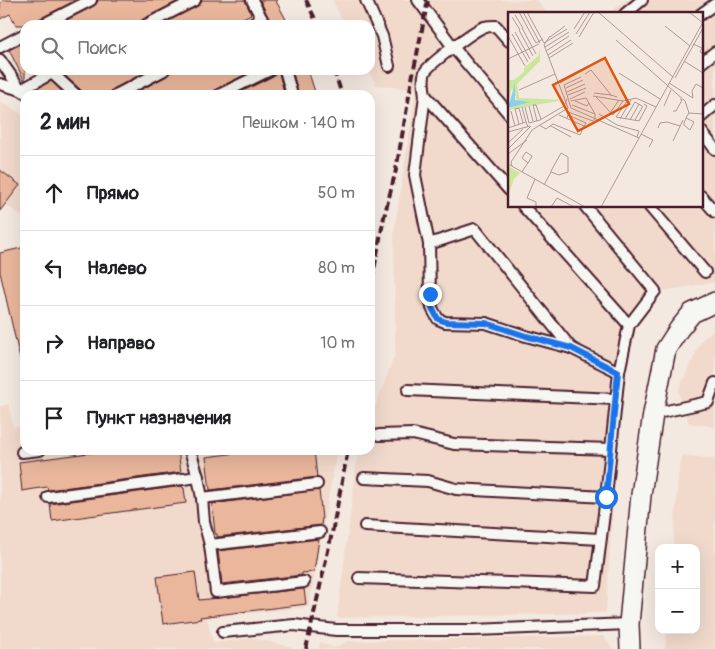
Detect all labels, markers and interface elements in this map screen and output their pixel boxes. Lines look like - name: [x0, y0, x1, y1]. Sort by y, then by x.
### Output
- inset map: [508, 12, 702, 208]
- search box: [20, 20, 375, 75]
- icon: search: [38, 34, 66, 62]
- text: Поиск: [78, 36, 128, 60]
- text: 2 мин: [40, 109, 90, 136]
- text: Пешком · 140 m: [243, 113, 355, 133]
- icon: ahead: [40, 179, 68, 207]
- text: Прямо: [87, 181, 139, 205]
- text: 50 m: [318, 183, 355, 203]
- icon: left: [40, 254, 68, 282]
- text: Налево: [87, 256, 147, 280]
- text: 80 m: [318, 258, 355, 278]
- route end: [419, 283, 442, 306]
- icon: right: [40, 329, 68, 357]
- text: Направо: [87, 331, 155, 355]
- text: 10 m: [320, 333, 355, 353]
- icon: arrive: [40, 404, 68, 432]
- text: Пункт назначения: [87, 406, 231, 430]
- route start: [595, 486, 618, 509]
- map controls: [655, 544, 700, 634]
- button: +: [655, 544, 700, 589]
- button: −: [655, 589, 700, 634]

